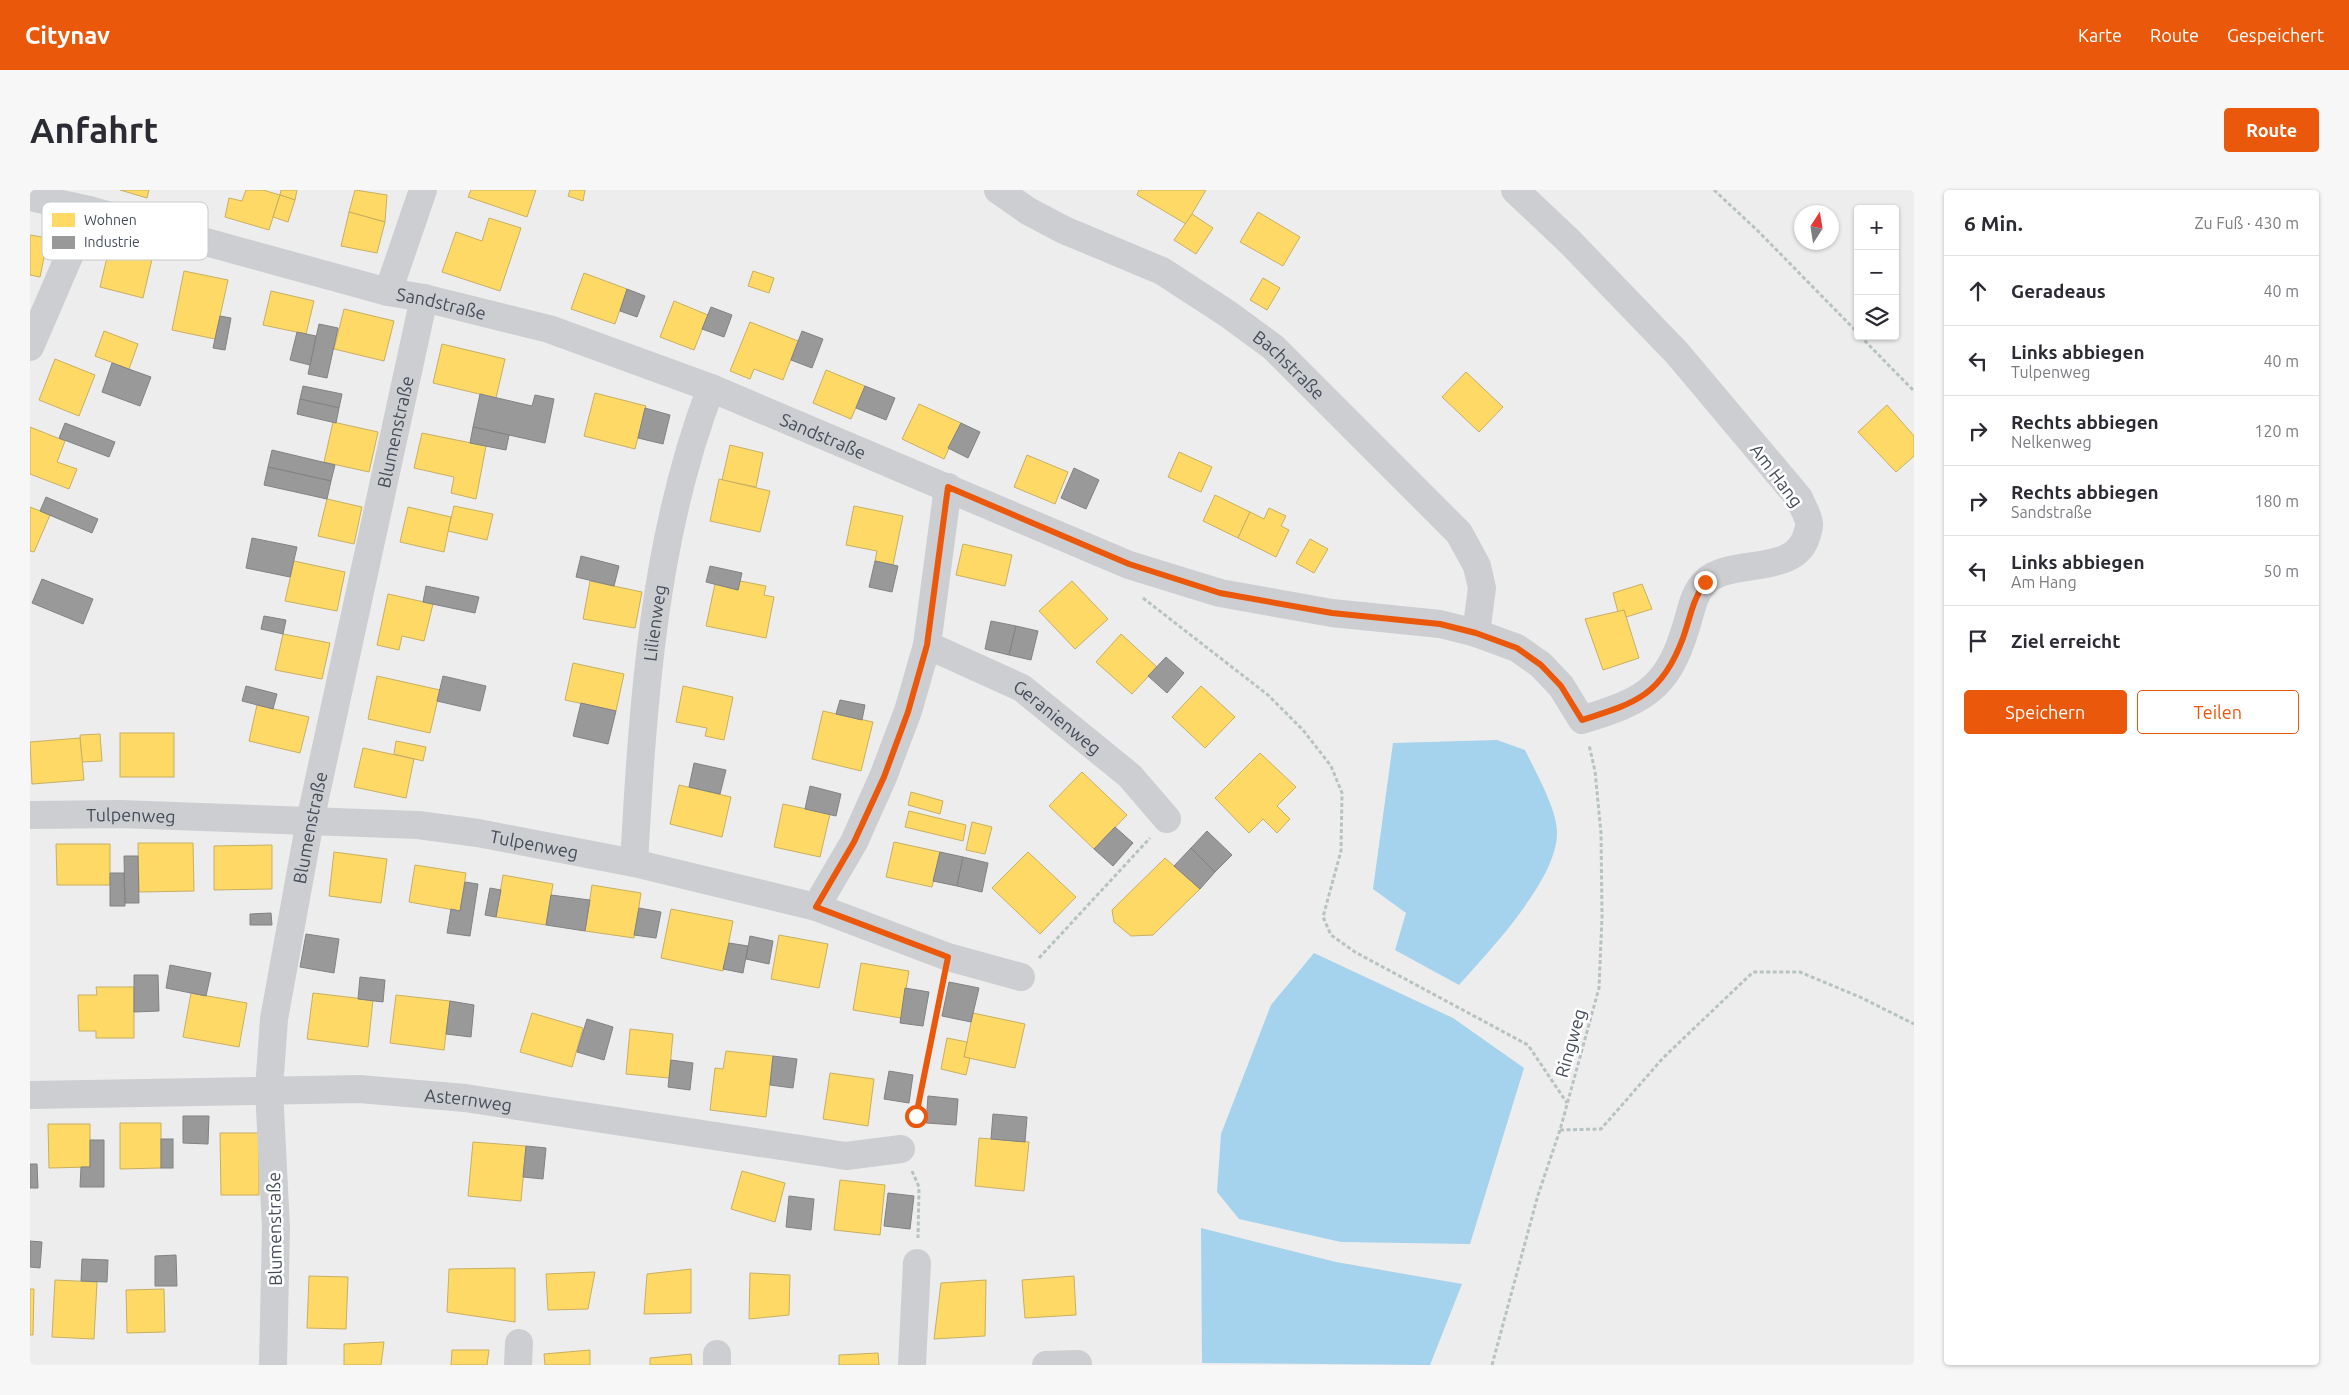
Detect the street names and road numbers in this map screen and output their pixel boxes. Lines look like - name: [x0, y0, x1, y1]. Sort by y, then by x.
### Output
- street label: Sandstraße: [395, 284, 488, 323]
- street label: Bachstraße: [1250, 326, 1329, 403]
- street label: Blumenstraße: [373, 374, 417, 490]
- street label: Sandstraße: [777, 409, 869, 463]
- street label: Am Hang: [1747, 440, 1807, 510]
- street label: Lilienweg: [639, 583, 670, 662]
- street label: Geranienweg: [1011, 676, 1105, 758]
- street label: Blumenstraße: [289, 770, 330, 885]
- street label: Tulpenweg: [86, 804, 176, 826]
- street label: Tulpenweg: [488, 826, 580, 862]
- street label: Ringweg: [1551, 1006, 1589, 1080]
- street label: Asternweg: [424, 1085, 514, 1115]
- street label: Blumenstraße: [263, 1172, 285, 1286]

